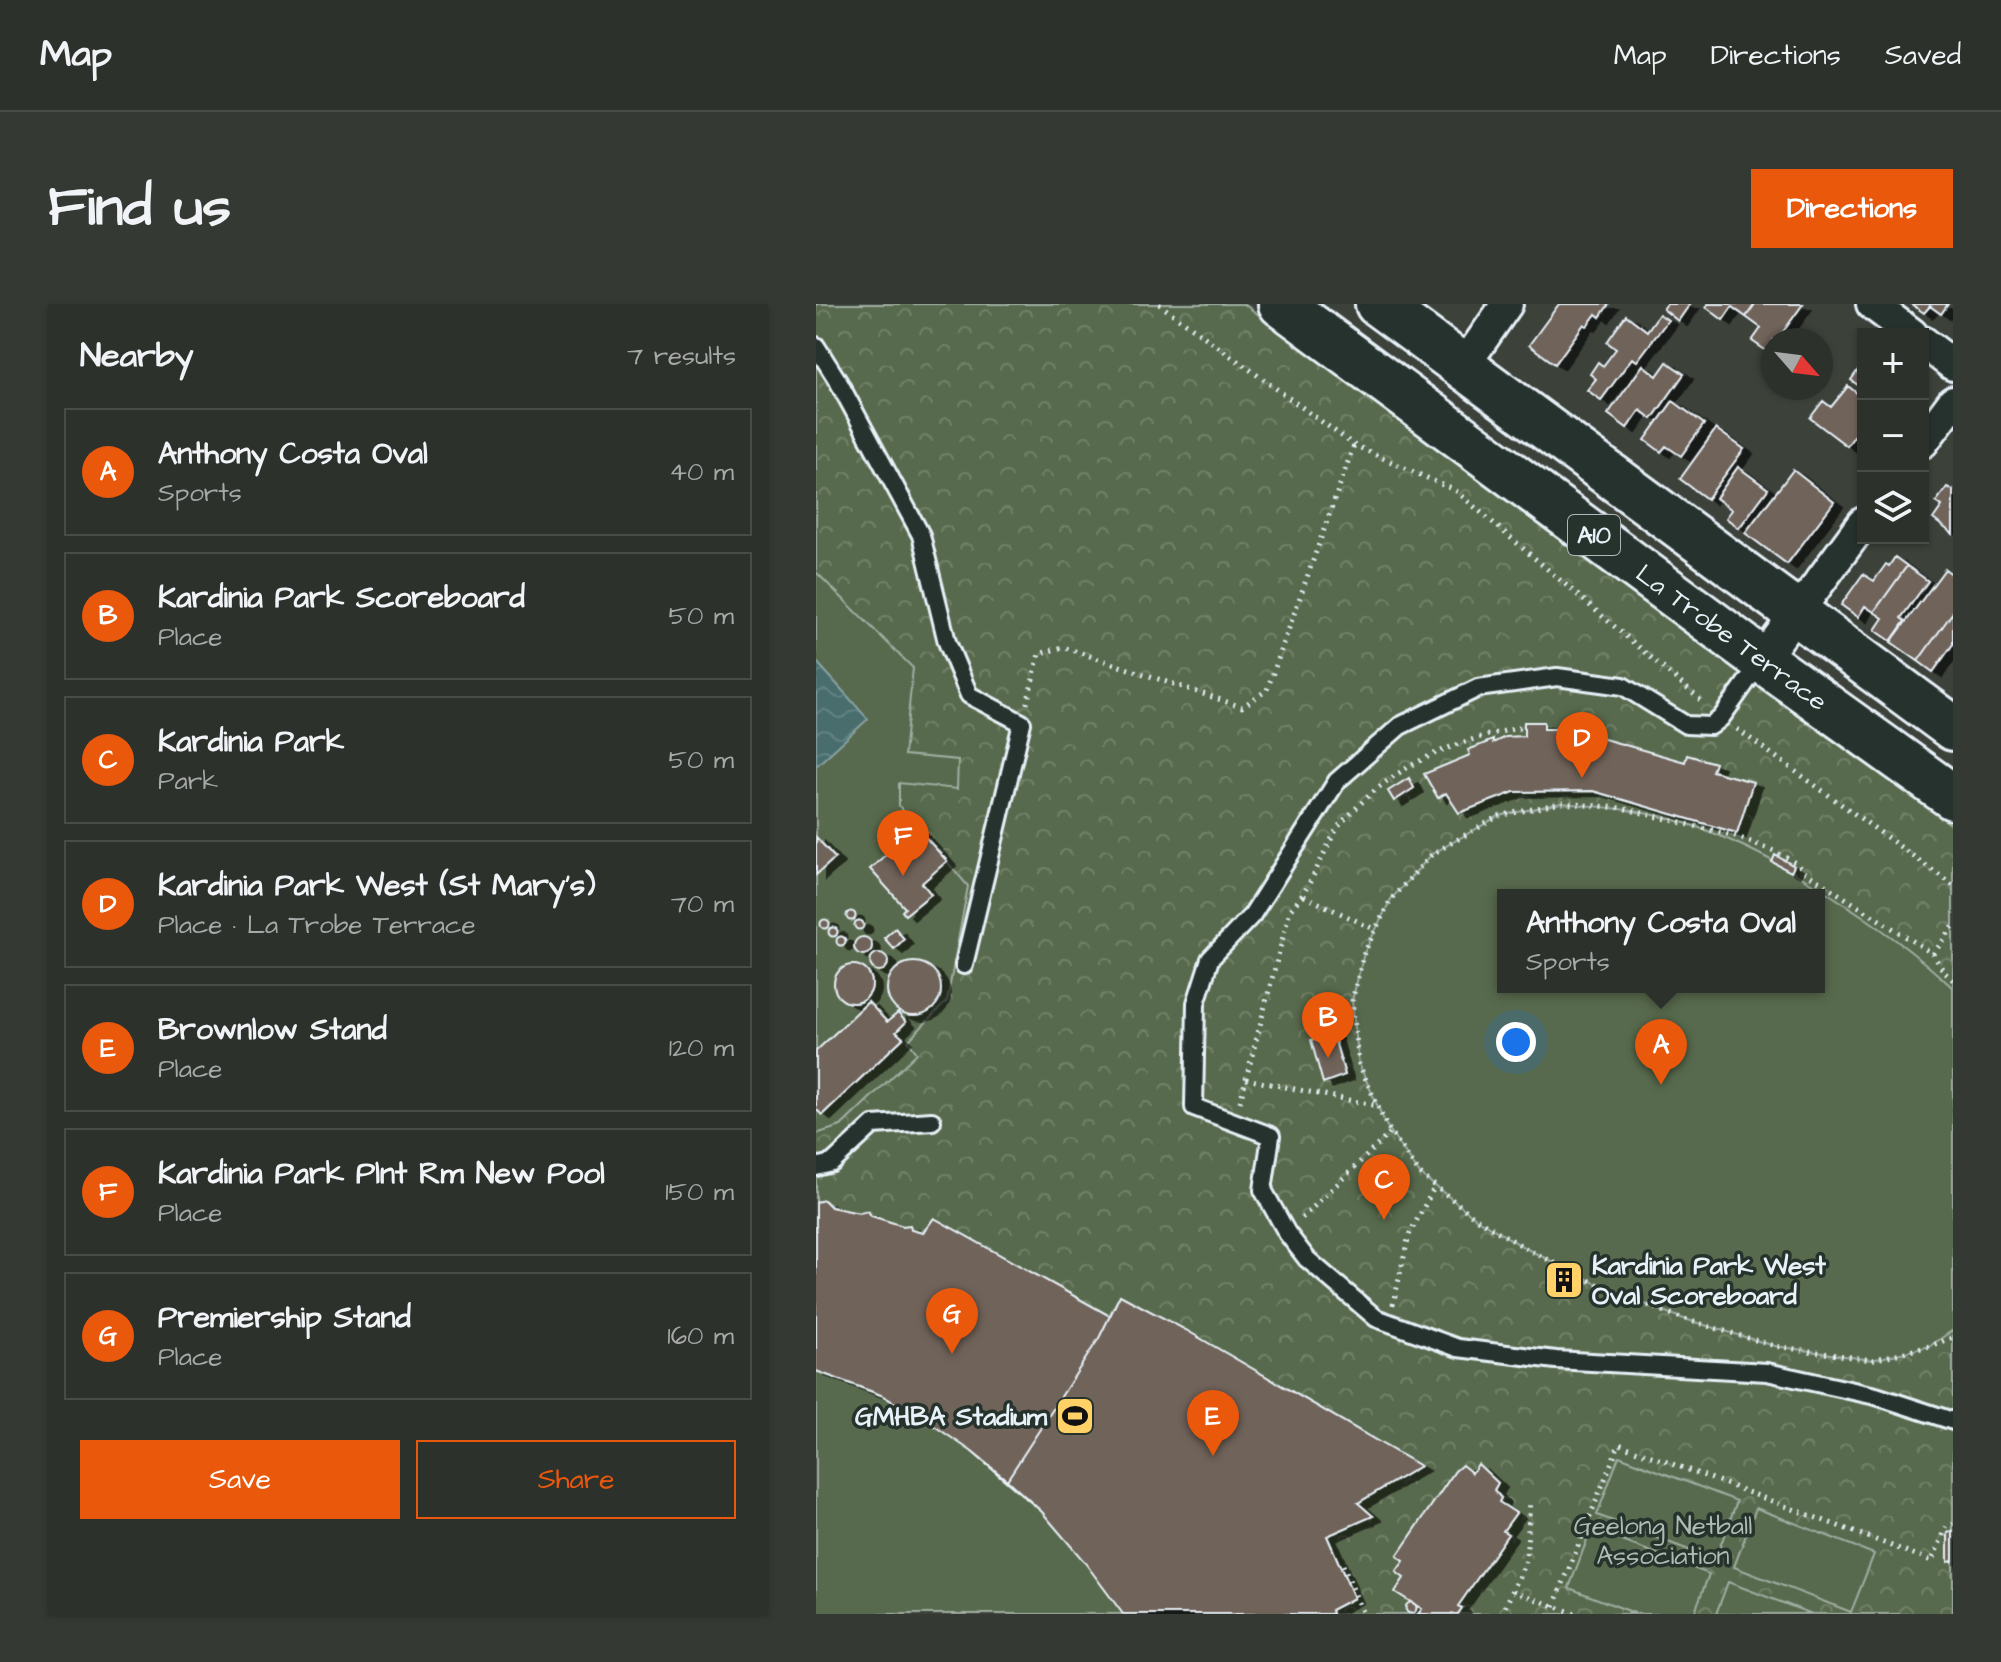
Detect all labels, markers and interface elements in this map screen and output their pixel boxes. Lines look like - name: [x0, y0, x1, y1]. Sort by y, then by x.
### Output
- text: Map: [40, 29, 112, 81]
- text: Map: [1614, 36, 1667, 75]
- text: Directions: [1711, 36, 1841, 75]
- text: Saved: [1885, 36, 1961, 75]
- text: Find us: [48, 169, 231, 247]
- button: Directions: [1751, 169, 1953, 248]
- north arrow: [1761, 328, 1833, 400]
- map controls: [1857, 328, 1929, 544]
- button: +: [1857, 328, 1929, 400]
- text: Nearby: [80, 332, 194, 380]
- text: 7 results: [627, 338, 736, 374]
- button: −: [1857, 400, 1929, 472]
- text: Anthony Costa Oval: [158, 433, 428, 475]
- text: A: [100, 454, 116, 490]
- text: 40 m: [669, 454, 734, 490]
- button: layers: [1857, 472, 1929, 544]
- text: Sports: [158, 475, 242, 511]
- road number: A10: [1568, 515, 1620, 555]
- street label: La Trobe Terrace: [1628, 556, 1834, 720]
- text: Kardinia Park Scoreboard: [158, 577, 525, 619]
- text: B: [99, 598, 117, 634]
- text: 50 m: [669, 598, 734, 634]
- text: Place: [158, 619, 222, 655]
- pin: D: [1556, 712, 1608, 778]
- text: Kardinia Park: [158, 721, 344, 763]
- text: C: [99, 742, 117, 778]
- text: 50 m: [669, 742, 734, 778]
- text: Park: [158, 763, 218, 799]
- pin: F: [877, 810, 929, 876]
- text: Kardinia Park West (St Mary's): [158, 865, 596, 907]
- text: D: [100, 886, 116, 922]
- text: 70 m: [671, 886, 734, 922]
- popup: [1497, 889, 1825, 993]
- text: Anthony Costa Oval: [1526, 902, 1796, 944]
- text: Place · La Trobe Terrace: [158, 907, 475, 943]
- text: Sports: [1526, 944, 1610, 980]
- pin: B: [1302, 992, 1354, 1058]
- text: Brownlow Stand: [158, 1009, 387, 1051]
- pin: A: [1635, 1019, 1687, 1085]
- your location: [1496, 1022, 1536, 1062]
- text: E: [100, 1030, 116, 1066]
- text: 120 m: [669, 1030, 734, 1066]
- text: Place: [158, 1051, 222, 1087]
- text: Kardinia Park Plnt Rm New Pool: [158, 1153, 605, 1195]
- pin: C: [1358, 1154, 1410, 1220]
- text: F: [99, 1174, 117, 1210]
- text: 150 m: [665, 1174, 734, 1210]
- text: Place: [158, 1195, 222, 1231]
- place label: Kardinia Park West Oval Scoreboard: [1592, 1248, 1826, 1314]
- building icon: Kardinia Park West Oval Scoreboard: [1543, 1259, 1585, 1301]
- pin: G: [926, 1288, 978, 1354]
- text: Premiership Stand: [158, 1297, 411, 1339]
- text: G: [99, 1318, 117, 1354]
- text: 160 m: [667, 1318, 734, 1354]
- text: Place: [158, 1339, 222, 1375]
- pin: E: [1187, 1390, 1239, 1456]
- sports icon: GMHBA Stadium: [1054, 1395, 1096, 1437]
- place label: GMHBA Stadium: [855, 1399, 1048, 1435]
- button: Save: [80, 1440, 400, 1519]
- button: Share: [416, 1440, 736, 1519]
- park label: Geelong Netball Association: [1574, 1508, 1752, 1574]

